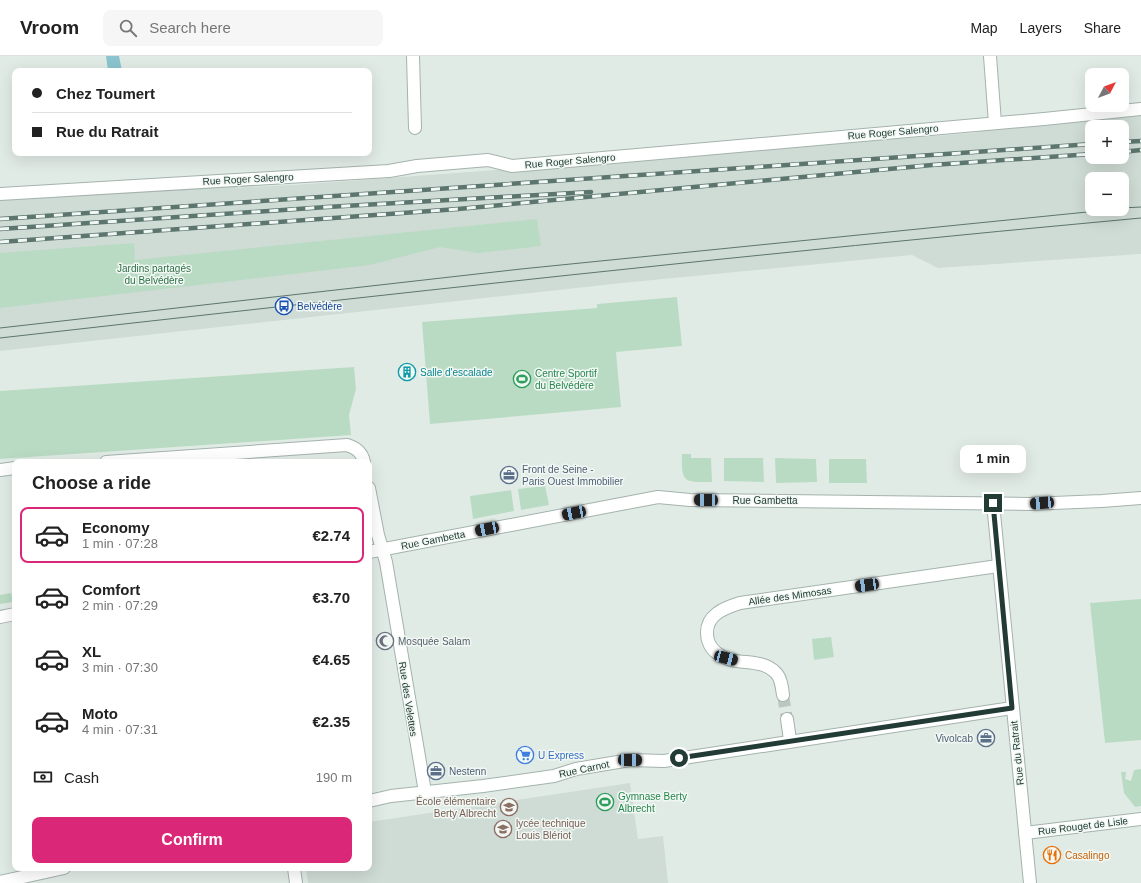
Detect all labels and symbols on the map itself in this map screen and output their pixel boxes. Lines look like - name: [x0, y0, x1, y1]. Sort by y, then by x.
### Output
- north arrow: [1085, 68, 1129, 112]
- street label: Rue Roger Salengro: [847, 123, 939, 141]
- street label: Rue Roger Salengro: [524, 152, 616, 170]
- street label: Rue Roger Salengro: [202, 171, 294, 187]
- park label: Jardins partagés du Belvédère: [117, 263, 191, 286]
- bus stop icon: Belvédère: [274, 296, 294, 316]
- place label: Belvédère: [297, 301, 342, 312]
- building icon: Salle d'escalade: [397, 362, 417, 382]
- place label: Salle d'escalade: [420, 367, 493, 378]
- place label: Centre Sportif du Belvédère: [535, 368, 597, 391]
- sports icon: Centre Sportif du Belvédère: [512, 369, 532, 389]
- callout: 1 min: [960, 445, 1026, 473]
- place label: Front de Seine - Paris Ouest Immobilier: [522, 464, 624, 487]
- office icon: Front de Seine - Paris Ouest Immobilier: [499, 465, 519, 485]
- car: [694, 494, 718, 506]
- route end: [984, 494, 1002, 512]
- street label: Rue Gambetta: [732, 495, 798, 506]
- car: [1030, 496, 1054, 510]
- car: [561, 505, 587, 521]
- car: [474, 521, 500, 537]
- street label: Rue Gambetta: [400, 528, 466, 552]
- car: [854, 577, 880, 593]
- street label: Allée des Mimosas: [748, 585, 832, 607]
- mosque icon: Mosquée Salam: [375, 631, 395, 651]
- place label: Mosquée Salam: [398, 636, 470, 647]
- car: [713, 649, 739, 667]
- street label: Rue des Velettes: [397, 661, 419, 737]
- street label: Rue du Ratrait: [1008, 720, 1026, 786]
- office icon: Vivolcab: [976, 728, 996, 748]
- place label: Vivolcab: [935, 733, 973, 744]
- supermarket icon: U Express: [515, 745, 535, 765]
- route start: [670, 749, 688, 767]
- place label: U Express: [538, 750, 584, 761]
- car: [618, 754, 642, 766]
- street label: Rue Carnot: [558, 758, 610, 780]
- office icon: Nestenn: [426, 761, 446, 781]
- place label: Nestenn: [449, 766, 486, 777]
- place label: Gymnase Berty Albrecht: [618, 791, 687, 814]
- sports icon: Gymnase Berty Albrecht: [595, 792, 615, 812]
- place label: École élémentaire Berty Albrecht: [416, 795, 496, 819]
- school or university icon: École élémentaire Berty Albrecht: [499, 797, 519, 817]
- street label: Rue Rouget de Lisle: [1037, 815, 1129, 837]
- place label: lycée technique Louis Blériot: [516, 818, 586, 841]
- school or university icon: lycée technique Louis Blériot: [493, 819, 513, 839]
- restaurant icon: Casalingo: [1042, 845, 1062, 865]
- place label: Casalingo: [1065, 850, 1110, 861]

